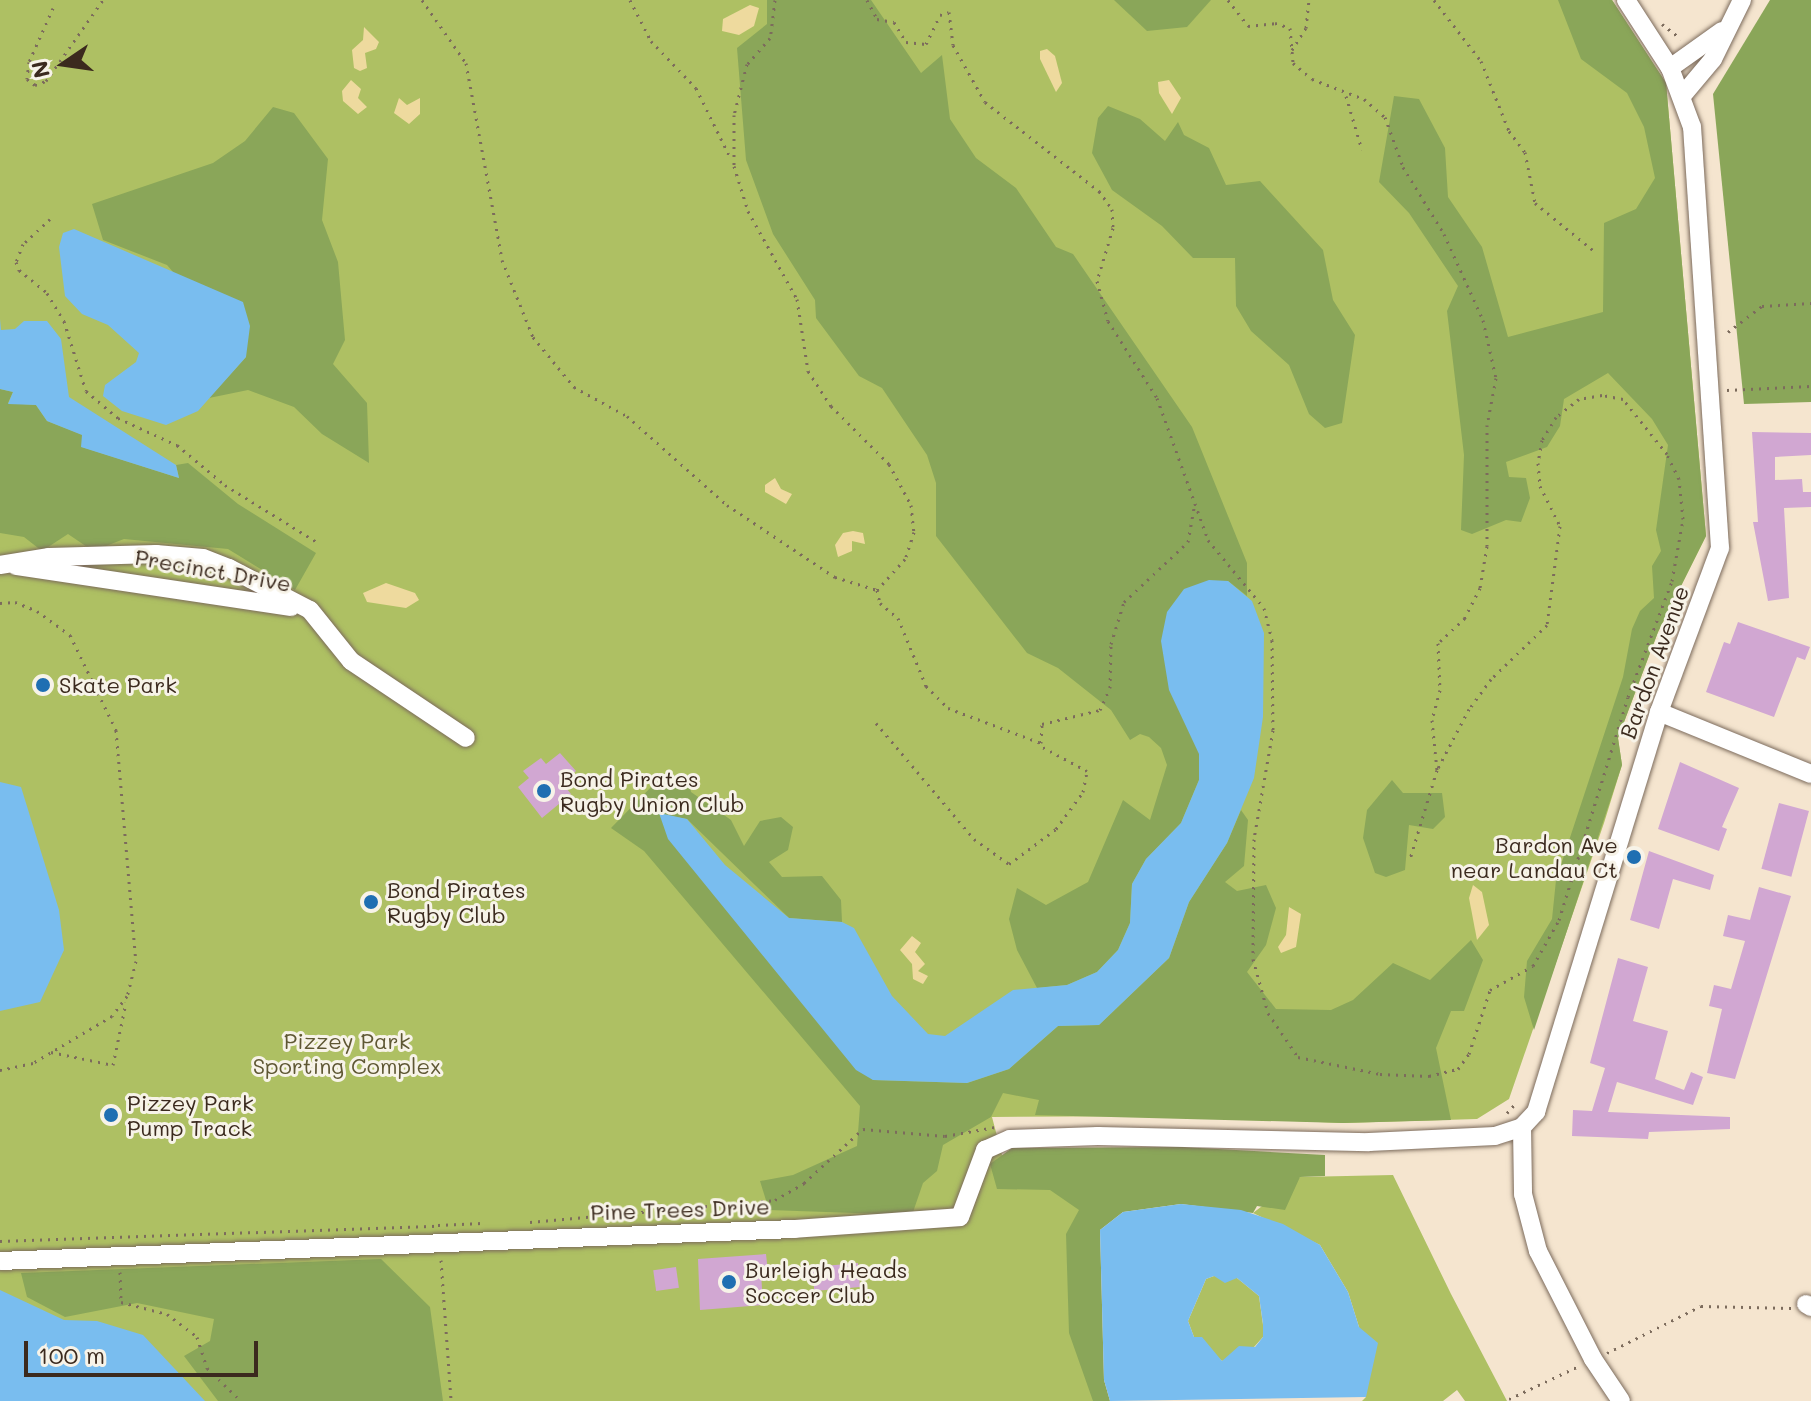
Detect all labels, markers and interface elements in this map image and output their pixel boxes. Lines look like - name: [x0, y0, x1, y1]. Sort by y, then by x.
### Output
- north arrow: [24, 24, 104, 104]
- text: N: [24, 58, 56, 81]
- street label: Precinct Drive: [133, 543, 293, 597]
- street label: Bardon Avenue: [1614, 582, 1694, 742]
- place label: Skate Park: [59, 672, 177, 698]
- marker: Skate Park: [34, 676, 52, 694]
- place label: Bond Pirates Rugby Union Club: [560, 765, 745, 816]
- marker: Bond Pirates Rugby Union Club: [535, 782, 553, 800]
- place label: Bardon Ave near Landau Ct: [1451, 831, 1618, 882]
- marker: Bardon Ave near Landau Ct: [1625, 848, 1643, 866]
- place label: Bond Pirates Rugby Club: [387, 876, 526, 928]
- marker: Bond Pirates Rugby Club: [362, 893, 380, 911]
- park label: Pizzey Park Sporting Complex: [253, 1027, 441, 1078]
- place label: Pizzey Park Pump Track: [127, 1089, 254, 1140]
- marker: Pizzey Park Pump Track: [102, 1106, 120, 1124]
- street label: Pine Trees Drive: [590, 1193, 770, 1225]
- place label: Burleigh Heads Soccer Club: [745, 1256, 907, 1308]
- marker: Burleigh Heads Soccer Club: [720, 1273, 738, 1291]
- scale bar: [28, 1325, 262, 1375]
- text: 100 m: [38, 1339, 105, 1370]

